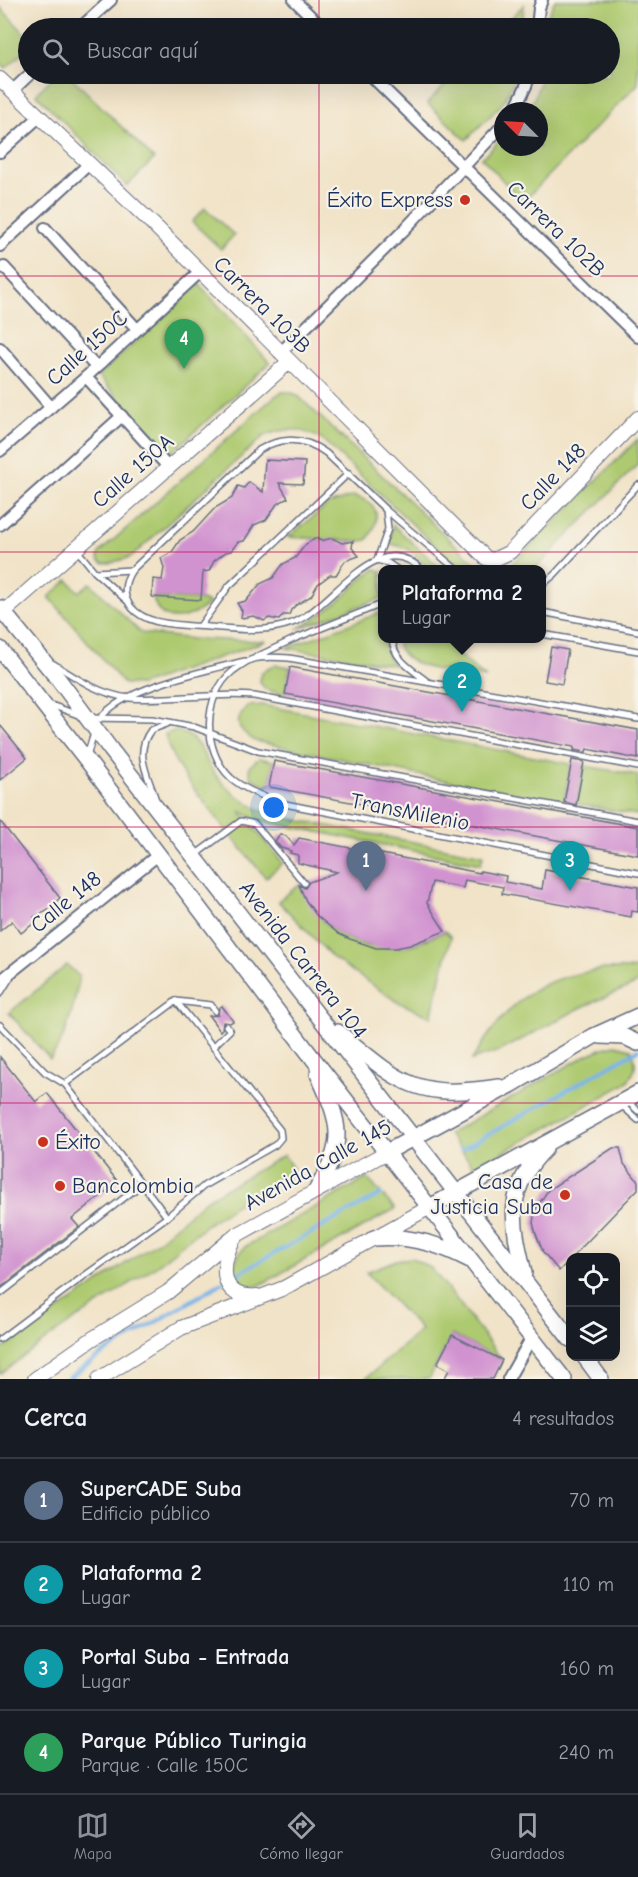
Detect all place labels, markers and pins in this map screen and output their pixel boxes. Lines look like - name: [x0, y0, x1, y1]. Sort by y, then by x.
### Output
- place label: Éxito Express: [327, 187, 453, 213]
- marker: Éxito Express: [458, 193, 472, 207]
- pin: 4: [164, 320, 204, 369]
- pin: 2: [442, 662, 482, 712]
- pin: 1: [346, 842, 386, 891]
- pin: 3: [550, 842, 590, 891]
- place label: Éxito: [55, 1129, 101, 1155]
- marker: Éxito: [36, 1135, 50, 1149]
- place label: Casa de Justicia Suba: [430, 1169, 553, 1220]
- place label: Bancolombia: [72, 1173, 194, 1199]
- marker: Bancolombia: [53, 1179, 67, 1193]
- marker: Casa de Justicia Suba: [558, 1188, 572, 1202]

